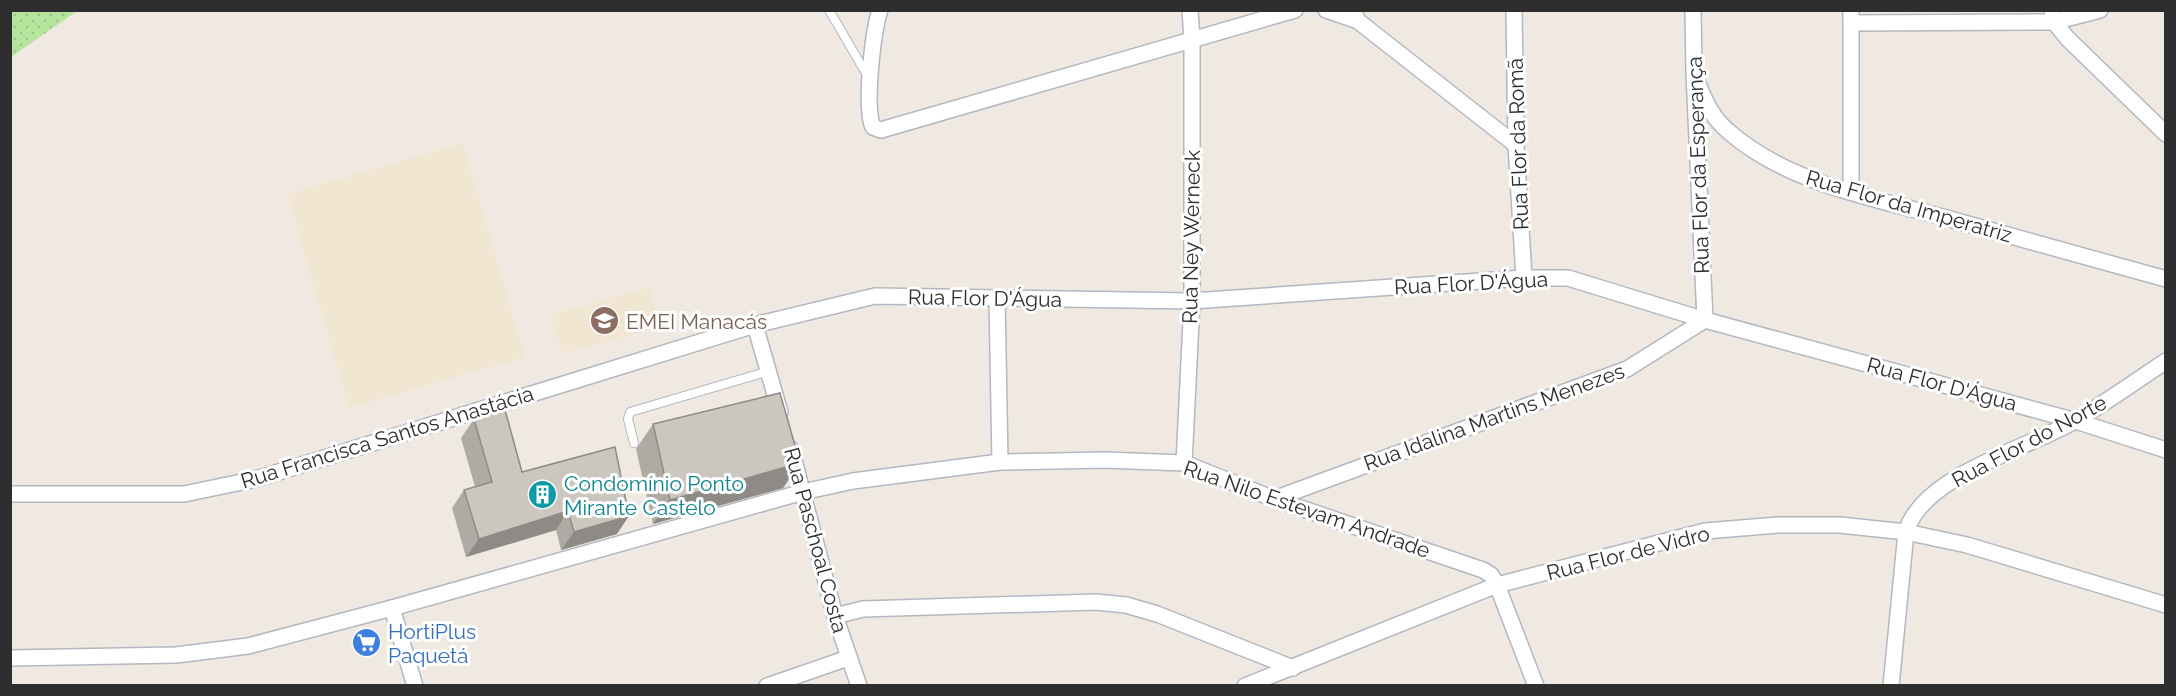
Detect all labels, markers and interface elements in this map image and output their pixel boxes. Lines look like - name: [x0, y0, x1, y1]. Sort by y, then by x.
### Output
- street label: Rua Flor da Esperança: [1682, 56, 1714, 274]
- street label: Rua Flor da Romã: [1503, 58, 1533, 230]
- street label: Rua Ney Werneck: [1177, 150, 1205, 324]
- street label: Rua Flor da Imperatriz: [1803, 165, 2015, 247]
- street label: Rua Flor D'Água: [1393, 266, 1549, 300]
- street label: Rua Flor D'Água: [908, 284, 1062, 312]
- school or university icon: EMEI Manacás: [589, 305, 621, 337]
- place label: EMEI Manacás: [626, 309, 767, 334]
- street label: Rua Flor D'Água: [1864, 352, 2020, 416]
- street label: Rua Idalina Martins Menezes: [1360, 358, 1628, 476]
- street label: Rua Francisca Santos Anastácia: [238, 381, 536, 493]
- street label: Rua Flor do Norte: [1947, 390, 2111, 492]
- street label: Rua Paschoal Costa: [779, 445, 853, 635]
- street label: Rua Nilo Estevam Andrade: [1180, 455, 1434, 563]
- place label: Condomínio Ponto Mirante Castelo: [564, 471, 744, 520]
- building icon: Condomínio Ponto Mirante Castelo: [527, 479, 559, 511]
- street label: Rua Flor de Vidro: [1544, 521, 1712, 585]
- place label: HortiPlus Paquetá: [388, 619, 476, 668]
- supermarket icon: HortiPlus Paquetá: [351, 627, 383, 659]

